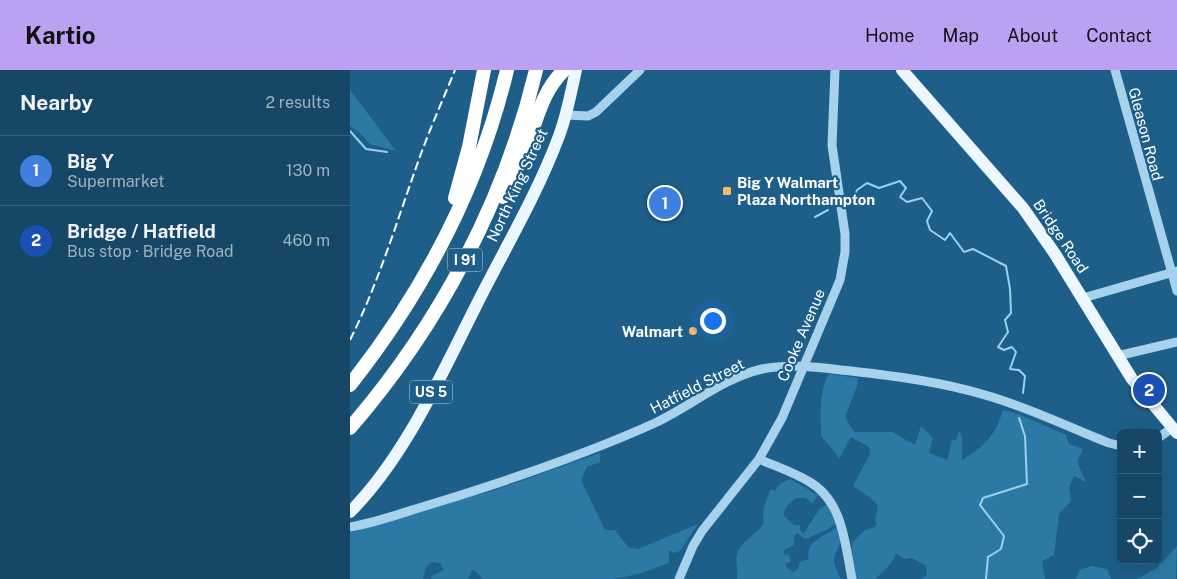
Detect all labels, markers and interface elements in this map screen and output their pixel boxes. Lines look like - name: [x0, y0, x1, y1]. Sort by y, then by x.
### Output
- text: Kartio: [25, 21, 96, 49]
- text: Home: [865, 25, 915, 46]
- text: Map: [943, 25, 979, 46]
- text: About: [1007, 25, 1058, 46]
- text: Contact: [1086, 25, 1152, 46]
- street label: Gleason Road: [1125, 86, 1167, 182]
- text: Nearby: [20, 90, 93, 115]
- text: 2 results: [265, 93, 330, 112]
- street label: North King Street: [483, 126, 551, 244]
- text: Big Y: [67, 150, 114, 172]
- text: 1: [33, 161, 39, 180]
- text: 130 m: [286, 161, 330, 180]
- text: Supermarket: [67, 172, 164, 191]
- place label: Big Y Walmart Plaza Northampton: [737, 174, 875, 208]
- pin: 1: [649, 184, 681, 222]
- marker: Big Y Walmart Plaza Northampton: [721, 185, 733, 197]
- street label: Bridge Road: [1030, 196, 1092, 276]
- text: Bridge / Hatfield: [67, 220, 216, 242]
- text: 2: [31, 231, 41, 250]
- text: 460 m: [283, 231, 330, 250]
- text: Bus stop · Bridge Road: [67, 242, 234, 261]
- road number: I 91: [448, 248, 482, 272]
- street label: Cooke Avenue: [774, 286, 828, 384]
- your location: [700, 308, 726, 334]
- place label: Walmart: [622, 323, 683, 340]
- marker: Walmart: [687, 325, 699, 337]
- street label: Hatfield Street: [647, 355, 747, 417]
- pin: 2: [1133, 371, 1165, 409]
- road number: US 5: [410, 381, 452, 404]
- map controls: [1117, 429, 1162, 564]
- button: +: [1117, 429, 1162, 474]
- button: −: [1117, 474, 1162, 519]
- button: locate: [1117, 519, 1162, 564]

